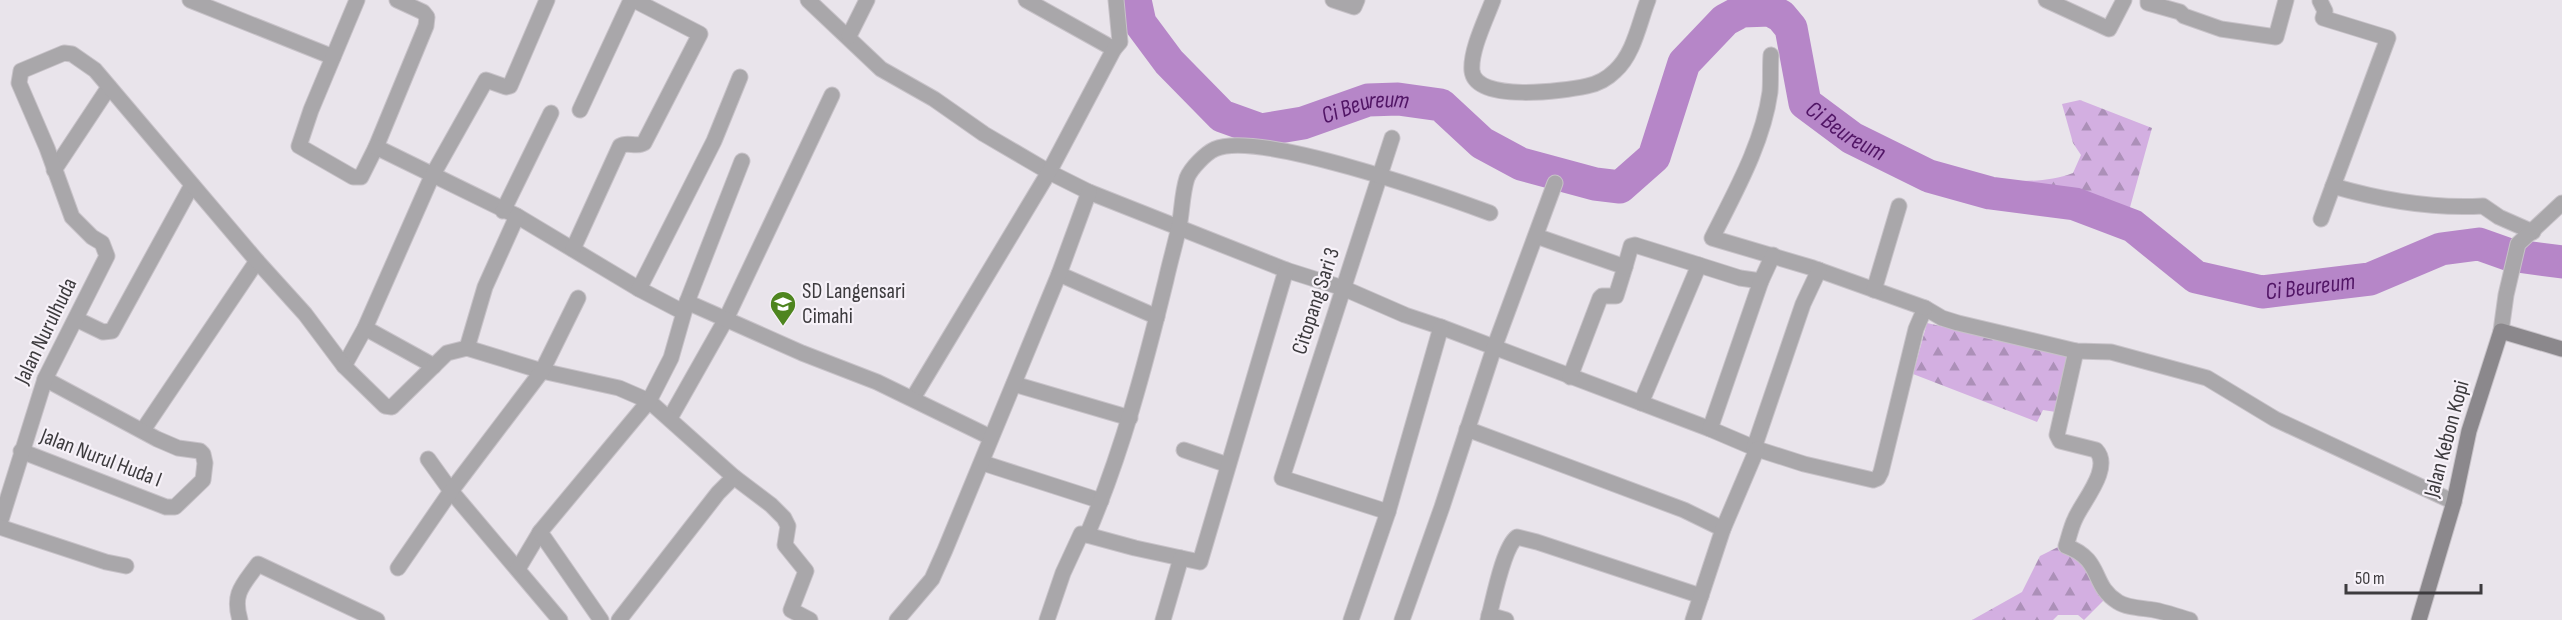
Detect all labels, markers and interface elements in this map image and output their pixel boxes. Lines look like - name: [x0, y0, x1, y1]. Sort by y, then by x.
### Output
- water label: Ci Beureum: [1317, 84, 1411, 130]
- water label: Ci Beureum: [1800, 94, 1891, 167]
- street label: Citopang Sari 3: [1286, 244, 1346, 358]
- water label: Ci Beureum: [2264, 266, 2356, 306]
- street label: Jalan Nurulhuda: [8, 274, 83, 389]
- place label: SD Langensari Cimahi: [802, 278, 905, 330]
- school or university icon: SD Langensari Cimahi: [768, 289, 798, 327]
- street label: Jalan Kebon Kopi: [2418, 378, 2476, 501]
- street label: Jalan Nurul Huda I: [36, 422, 166, 494]
- scale bar: [2346, 557, 2481, 595]
- text: 50 m: [2355, 568, 2385, 589]

